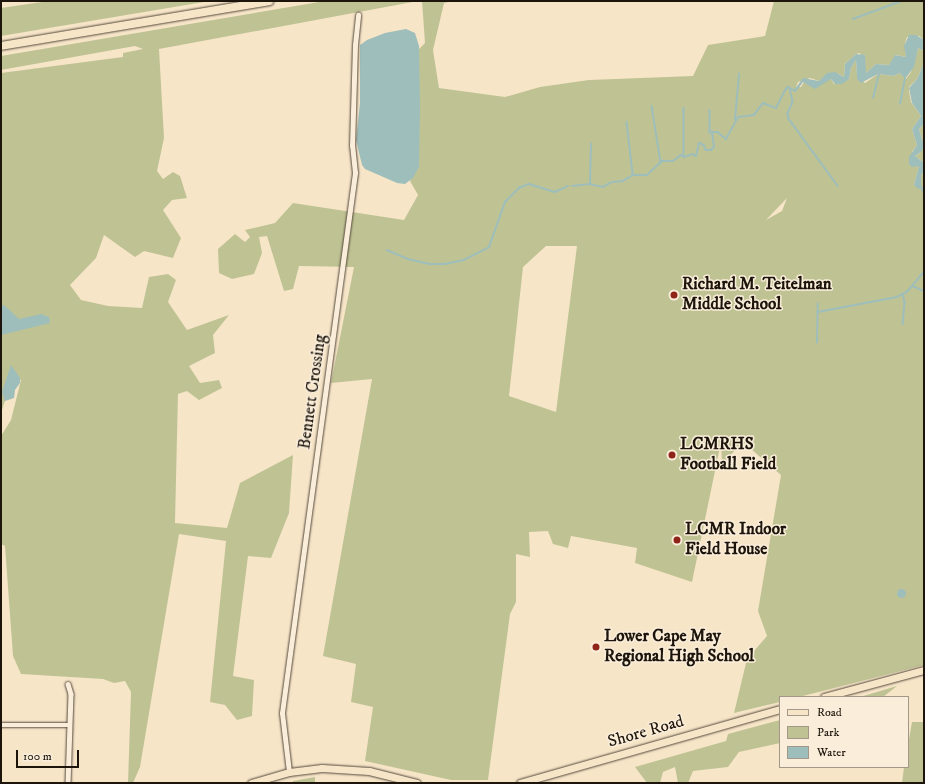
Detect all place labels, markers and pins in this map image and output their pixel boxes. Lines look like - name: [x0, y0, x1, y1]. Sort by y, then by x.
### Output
- place label: Richard M. Teitelman Middle School: [682, 275, 832, 315]
- marker: Richard M. Teitelman Middle School: [669, 290, 679, 300]
- place label: LCMRHS Football Field: [680, 435, 776, 475]
- marker: LCMRHS Football Field: [667, 450, 677, 460]
- place label: LCMR Indoor Field House: [685, 520, 786, 560]
- marker: LCMR Indoor Field House: [672, 535, 682, 545]
- place label: Lower Cape May Regional High School: [604, 627, 754, 667]
- marker: Lower Cape May Regional High School: [591, 642, 601, 652]

